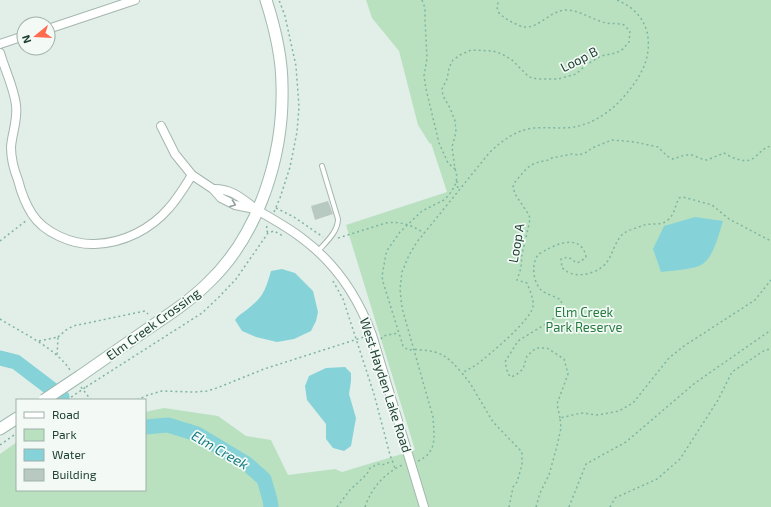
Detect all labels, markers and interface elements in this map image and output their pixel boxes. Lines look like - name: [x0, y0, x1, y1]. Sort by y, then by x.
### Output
- north arrow: [16, 16, 56, 56]
- text: N: [19, 33, 33, 45]
- street label: Loop B: [558, 43, 600, 75]
- one-way arrow: [230, 199, 237, 207]
- street label: Loop A: [505, 222, 527, 264]
- street label: Elm Creek Crossing: [103, 285, 203, 363]
- park label: Elm Creek Park Reserve: [546, 304, 622, 335]
- street label: West Hayden Lake Road: [357, 315, 415, 455]
- legend: [16, 399, 146, 491]
- text: Road: [52, 407, 80, 421]
- water label: Elm Creek: [189, 426, 252, 473]
- text: Park: [52, 427, 77, 441]
- text: Water: [52, 447, 86, 461]
- text: Building: [52, 467, 97, 481]

